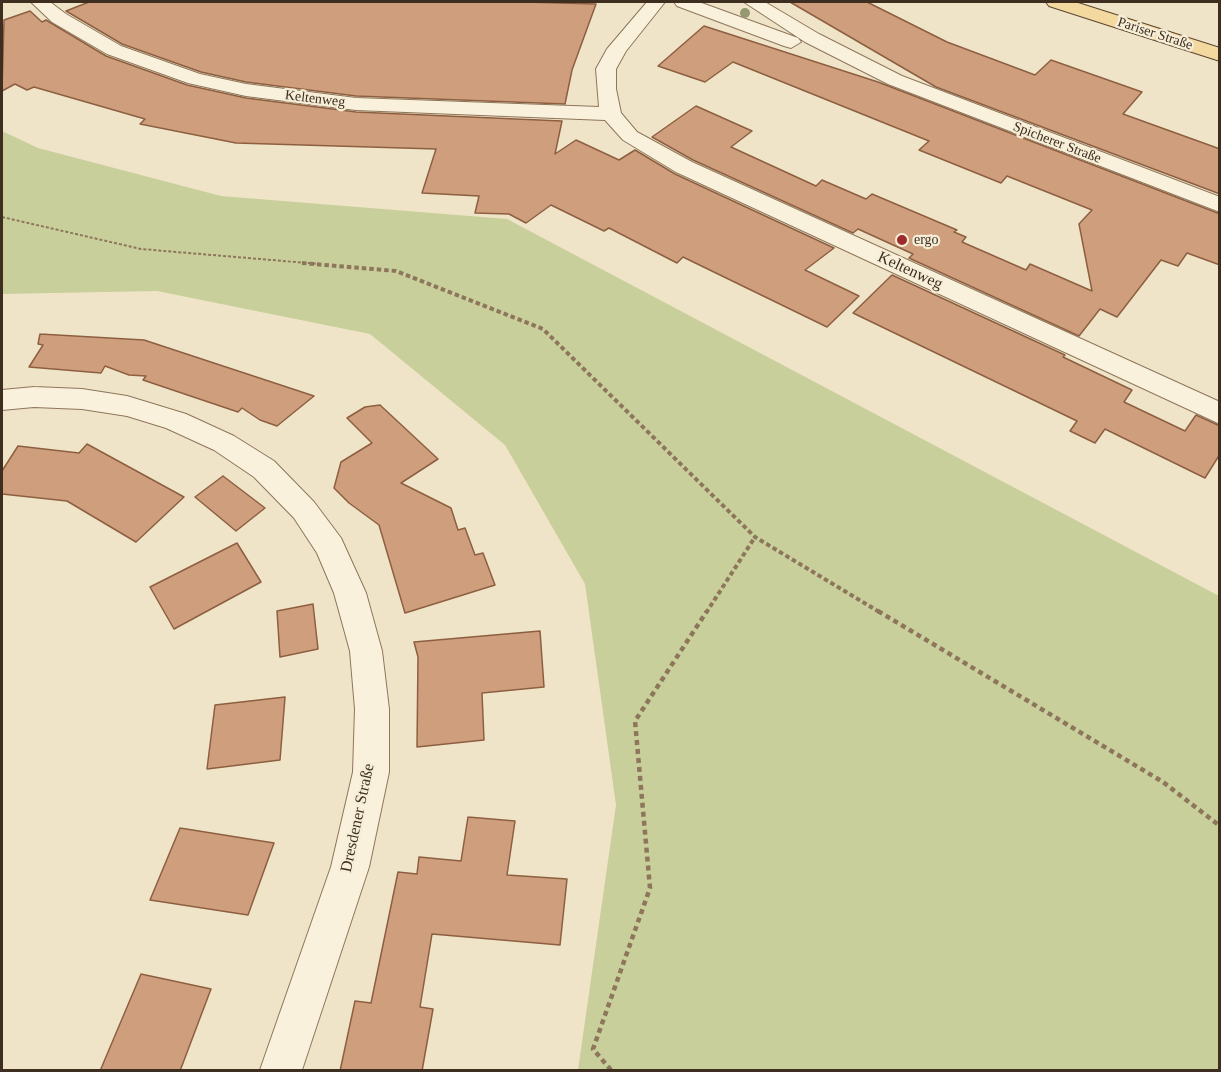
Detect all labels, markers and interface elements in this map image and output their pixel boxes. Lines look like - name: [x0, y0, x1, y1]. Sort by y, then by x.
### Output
- street label: Pariser Straße: [1115, 14, 1195, 54]
- street label: Keltenweg: [284, 87, 346, 111]
- street label: Spicherer Straße: [1011, 119, 1103, 167]
- place label: ergo: [914, 232, 939, 248]
- marker: ergo: [895, 233, 909, 247]
- street label: Keltenweg: [875, 248, 945, 294]
- street label: Dresdener Straße: [337, 762, 379, 874]

